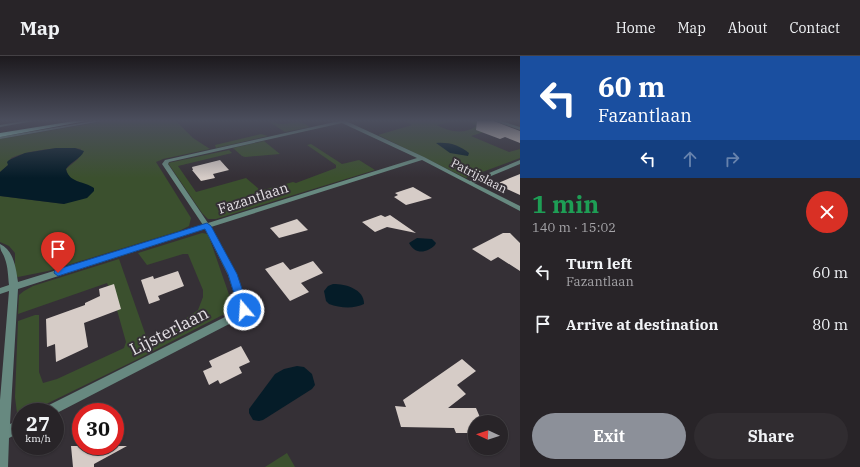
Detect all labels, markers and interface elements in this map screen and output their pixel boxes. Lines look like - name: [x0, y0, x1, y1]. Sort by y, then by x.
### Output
- text: Map: [20, 16, 60, 40]
- text: Home: [616, 19, 655, 37]
- text: Map: [677, 19, 706, 37]
- text: About: [728, 19, 767, 37]
- text: Contact: [789, 19, 840, 37]
- text: 60 m: [598, 68, 665, 105]
- icon: left: [532, 72, 584, 124]
- text: Fazantlaan: [598, 104, 692, 127]
- icon: left: [637, 148, 659, 170]
- icon: ahead: [679, 148, 701, 170]
- icon: right: [721, 148, 743, 170]
- street label: Patrijslaan: [449, 155, 510, 196]
- street label: Fazantlaan: [216, 178, 291, 218]
- text: 1 min: [532, 188, 599, 220]
- button: close: [806, 191, 848, 233]
- text: 140 m · 15:02: [532, 219, 616, 236]
- pin: [41, 232, 75, 273]
- icon: arrive: [47, 238, 69, 260]
- text: Turn left: [566, 254, 632, 273]
- icon: left: [532, 261, 554, 283]
- text: 60 m: [812, 263, 848, 282]
- text: Fazantlaan: [566, 273, 634, 290]
- position arrow: [223, 289, 265, 331]
- street label: Lijsterlaan: [126, 302, 212, 360]
- icon: arrive: [532, 313, 554, 335]
- text: Arrive at destination: [566, 315, 718, 334]
- text: 80 m: [812, 315, 848, 334]
- speed limit sign: 30: [72, 403, 124, 455]
- text: 27: [26, 410, 50, 437]
- button: Exit: [532, 413, 686, 459]
- button: Share: [694, 413, 848, 459]
- north arrow: [468, 415, 508, 455]
- map controls: [468, 415, 508, 455]
- text: km/h: [25, 432, 51, 445]

